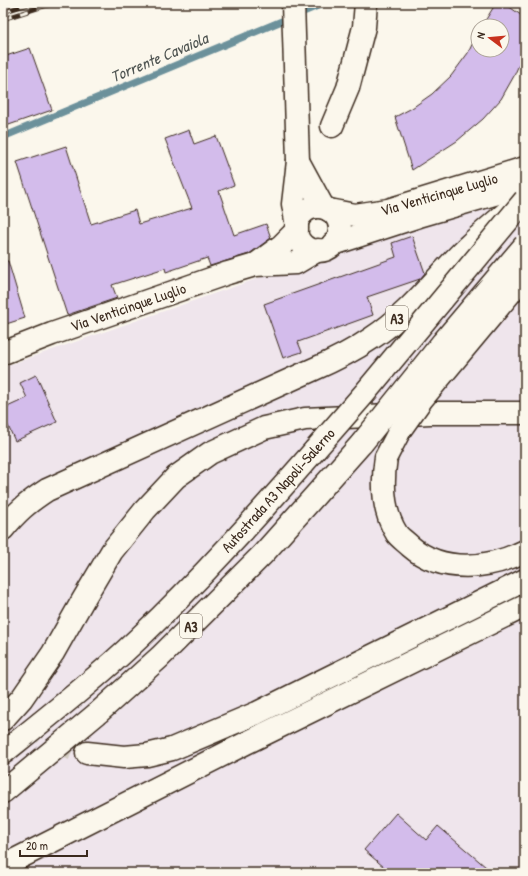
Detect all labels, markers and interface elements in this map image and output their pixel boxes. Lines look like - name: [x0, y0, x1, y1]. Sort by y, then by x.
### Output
- north arrow: [470, 18, 510, 58]
- water label: Torrente Cavaiola: [107, 26, 213, 87]
- text: N: [473, 30, 488, 40]
- street label: Via Venticinque Luglio: [378, 167, 500, 221]
- street label: Via Venticinque Luglio: [67, 277, 189, 337]
- road number: A3: [386, 306, 408, 330]
- street label: Autostrada A3 Napoli-Salerno: [216, 423, 340, 557]
- road number: A3: [180, 614, 202, 638]
- scale bar: [20, 832, 87, 858]
- text: 20 m: [26, 837, 48, 854]

